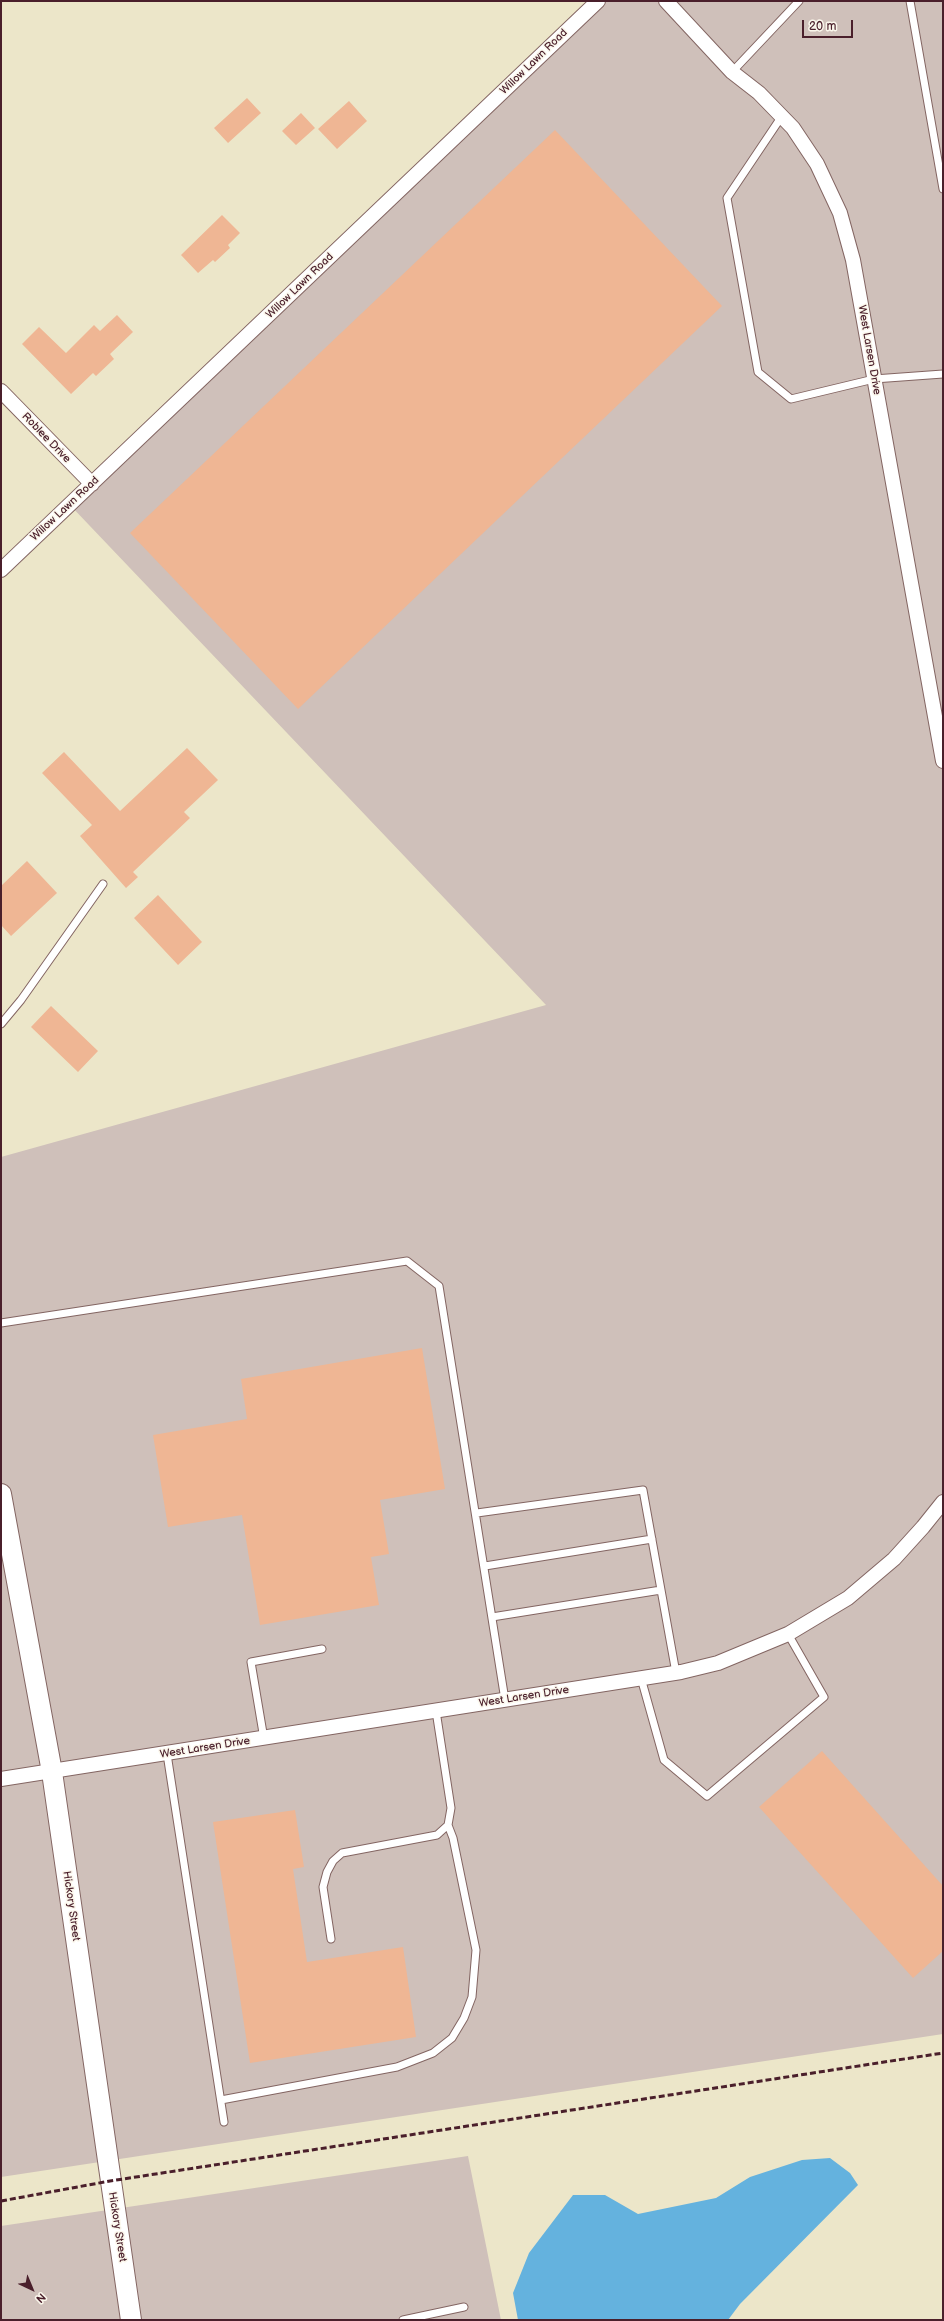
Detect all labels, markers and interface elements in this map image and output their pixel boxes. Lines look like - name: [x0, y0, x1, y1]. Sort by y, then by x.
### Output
- scale bar: [804, 12, 855, 38]
- text: 20 m: [809, 19, 836, 34]
- street label: Willow Lawn Road: [497, 26, 571, 98]
- street label: Willow Lawn Road: [263, 250, 337, 322]
- street label: West Larsen Drive: [855, 304, 883, 396]
- street label: Roblee Drive: [19, 410, 73, 466]
- street label: Willow Lawn Road: [28, 474, 102, 544]
- street label: West Larsen Drive: [478, 1683, 570, 1711]
- street label: West Larsen Drive: [159, 1734, 251, 1762]
- street label: Hickory Street: [60, 1870, 82, 1942]
- street label: Hickory Street: [105, 2191, 129, 2263]
- north arrow: [12, 2269, 52, 2309]
- text: N: [33, 2290, 48, 2306]

